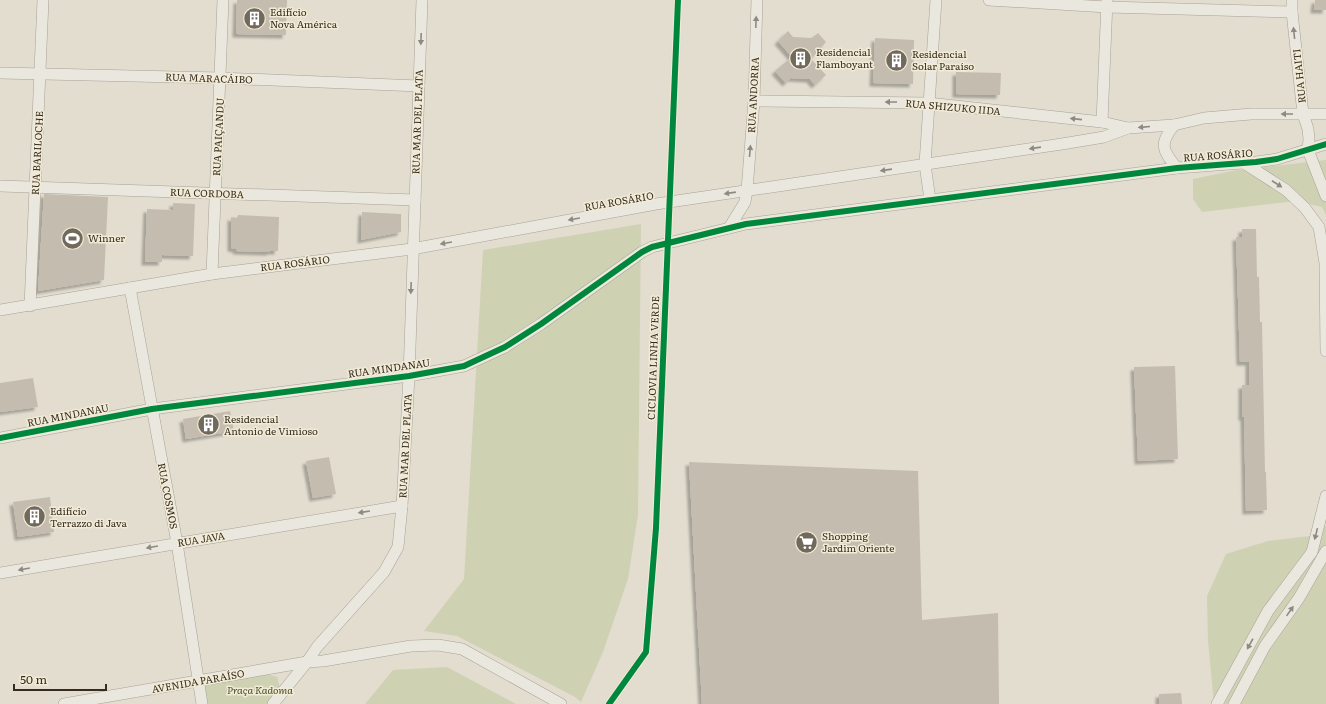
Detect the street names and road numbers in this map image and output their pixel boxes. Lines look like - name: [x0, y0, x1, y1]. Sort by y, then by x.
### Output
- street label: RUA HAITI: [1288, 48, 1309, 104]
- street label: RUA ANDORRA: [743, 56, 762, 133]
- street label: RUA MARACÁIBO: [165, 68, 253, 87]
- street label: RUA MAR DEL PLATA: [407, 69, 426, 175]
- street label: RUA SHIZUKO IIDA: [905, 95, 1002, 118]
- street label: RUA PAIÇANDU: [208, 97, 227, 177]
- street label: RUA BARILOCHE: [27, 111, 46, 195]
- street label: RUA ROSÁRIO: [1183, 145, 1254, 164]
- street label: RUA CORDOBA: [170, 184, 245, 201]
- street label: RUA ROSÁRIO: [583, 187, 655, 214]
- street label: RUA ROSÁRIO: [259, 251, 331, 274]
- street label: CICLOVIA LINHA VERDE: [643, 296, 662, 420]
- street label: RUA MINDANAU: [347, 354, 431, 381]
- street label: RUA MAR DEL PLATA: [394, 393, 415, 499]
- street label: RUA MINDANAU: [26, 399, 110, 430]
- street label: RUA COSMOS: [155, 462, 182, 530]
- street label: RUA JAVA: [176, 527, 226, 550]
- street label: AVENIDA PARAÍSO: [150, 665, 246, 696]

